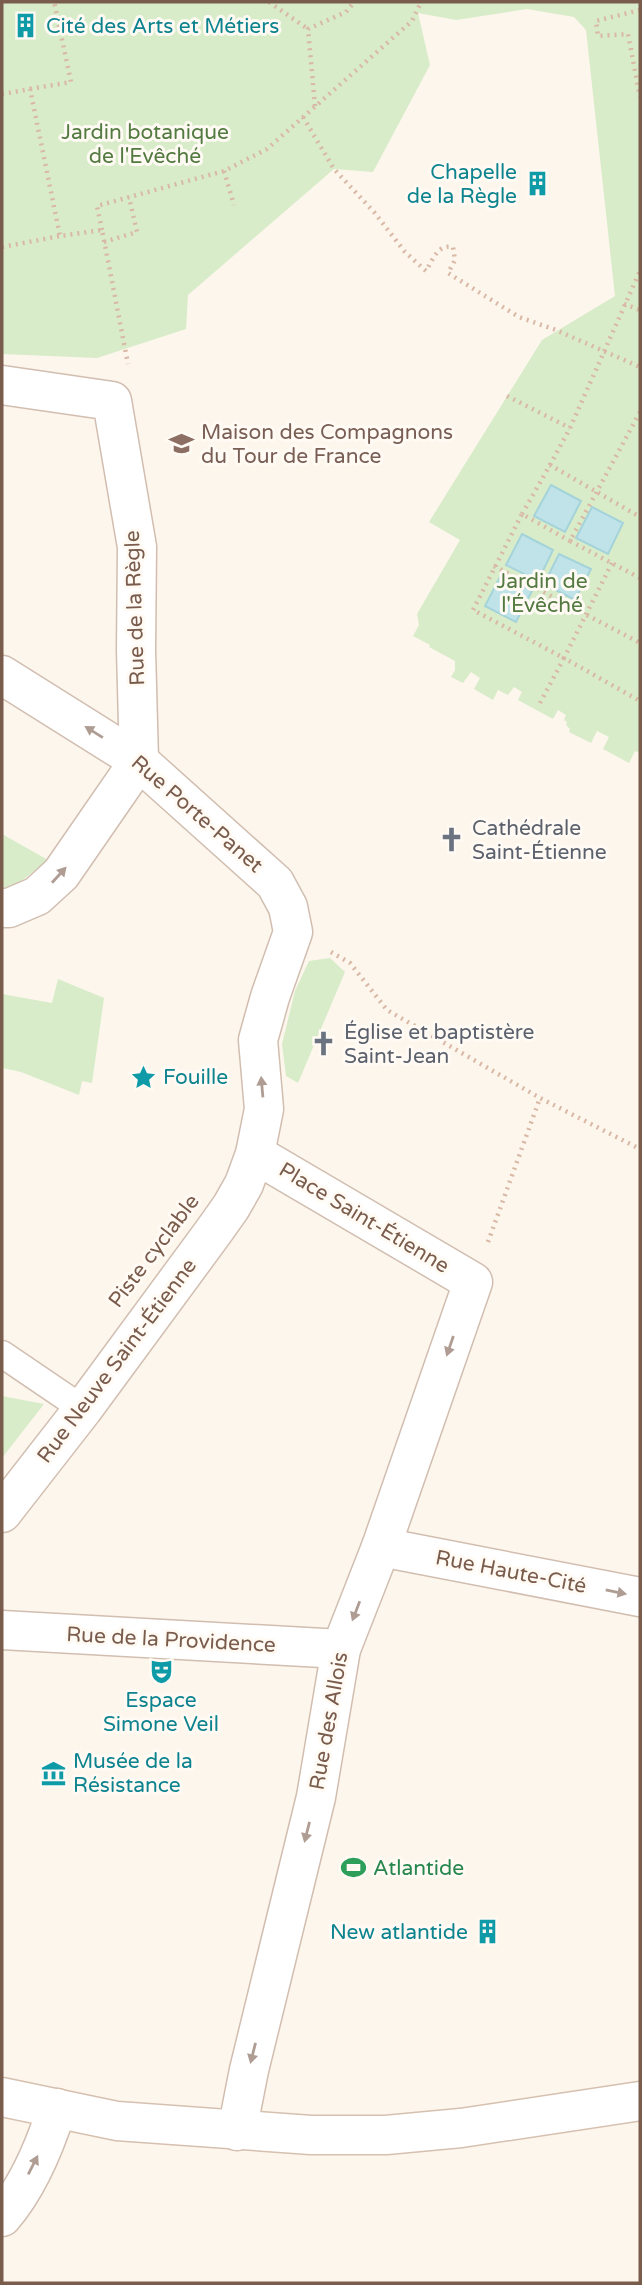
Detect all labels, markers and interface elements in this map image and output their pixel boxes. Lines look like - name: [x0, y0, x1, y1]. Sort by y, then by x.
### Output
- building icon: Cité des Arts et Métiers: [12, 12, 40, 40]
- place label: Cité des Arts et Métiers: [46, 14, 279, 39]
- park label: Jardin botanique de l'Evêché: [61, 120, 229, 169]
- place label: Chapelle de la Règle: [407, 160, 517, 209]
- building icon: Chapelle de la Règle: [523, 170, 551, 198]
- place label: Maison des Compagnons du Tour de France: [201, 420, 453, 469]
- school or university icon: Maison des Compagnons du Tour de France: [167, 430, 195, 458]
- street label: Rue de la Règle: [120, 530, 150, 686]
- park label: Jardin de l'Évêché: [496, 569, 588, 618]
- one-way arrow: [84, 726, 103, 739]
- street label: Rue Porte-Panet: [126, 750, 268, 878]
- place label: Cathédrale Saint-Étienne: [472, 816, 607, 865]
- church icon: Cathédrale Saint-Étienne: [438, 826, 466, 854]
- one-way arrow: [50, 867, 66, 884]
- place label: Église et baptistère Saint-Jean: [344, 1020, 535, 1069]
- church icon: Église et baptistère Saint-Jean: [310, 1030, 338, 1058]
- place icon: Fouille: [129, 1063, 157, 1091]
- place label: Fouille: [163, 1065, 228, 1090]
- one-way arrow: [256, 1075, 267, 1097]
- street label: Place Saint-Étienne: [274, 1157, 454, 1279]
- street label: Piste cyclable: [103, 1189, 205, 1313]
- street label: Rue Neuve Saint-Étienne: [32, 1254, 202, 1468]
- one-way arrow: [444, 1336, 455, 1357]
- street label: Rue Haute-Cité: [433, 1545, 589, 1599]
- one-way arrow: [605, 1587, 627, 1598]
- one-way arrow: [350, 1600, 361, 1621]
- street label: Rue de la Providence: [66, 1622, 276, 1658]
- street label: Rue des Allois: [305, 1650, 353, 1792]
- theatre icon: Espace Simone Veil: [147, 1657, 175, 1685]
- place label: Espace Simone Veil: [103, 1688, 219, 1737]
- place label: Musée de la Résistance: [73, 1749, 193, 1798]
- museum icon: Musée de la Résistance: [39, 1759, 67, 1787]
- one-way arrow: [301, 1821, 312, 1843]
- sports icon: Atlantide: [339, 1854, 367, 1882]
- place label: Atlantide: [373, 1856, 464, 1881]
- building icon: New atlantide: [474, 1918, 502, 1946]
- place label: New atlantide: [330, 1920, 468, 1945]
- one-way arrow: [247, 2042, 258, 2064]
- one-way arrow: [28, 2155, 39, 2175]

